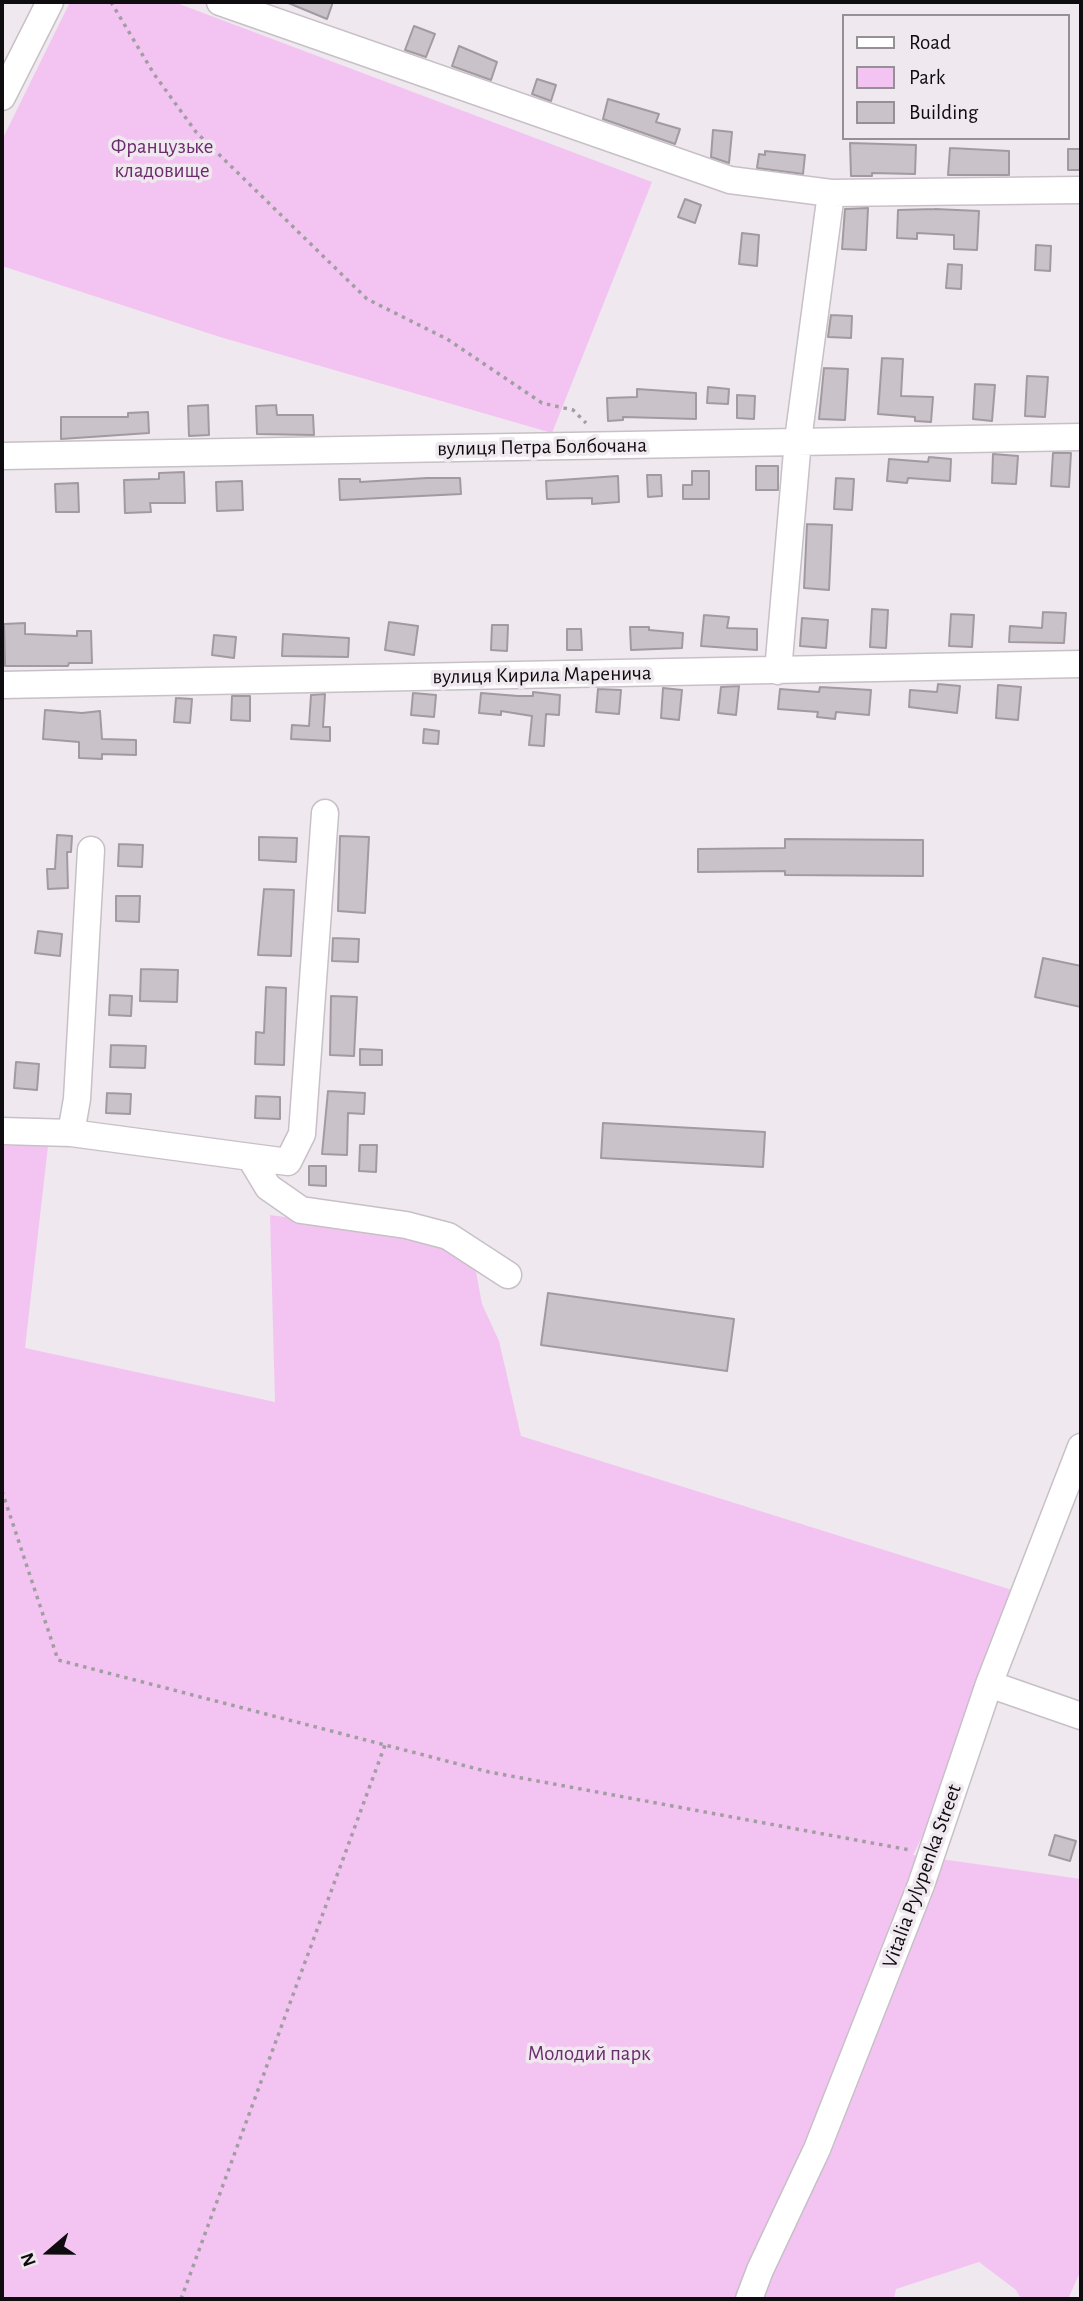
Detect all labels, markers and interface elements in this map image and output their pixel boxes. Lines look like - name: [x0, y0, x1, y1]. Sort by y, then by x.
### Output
- legend: [842, 14, 1069, 140]
- text: Road: [909, 32, 951, 53]
- text: Park: [909, 67, 945, 88]
- text: Building: [909, 102, 978, 123]
- park label: Французьке кладовище: [111, 134, 213, 184]
- street label: вулиця Петра Болбочана: [437, 433, 647, 461]
- street label: вулиця Кирила Маренича: [432, 660, 652, 690]
- street label: Vitalia Pylypenka Street: [877, 1781, 967, 1971]
- park label: Молодий парк: [527, 2041, 651, 2067]
- north arrow: [14, 2217, 84, 2287]
- text: N: [18, 2250, 40, 2269]

